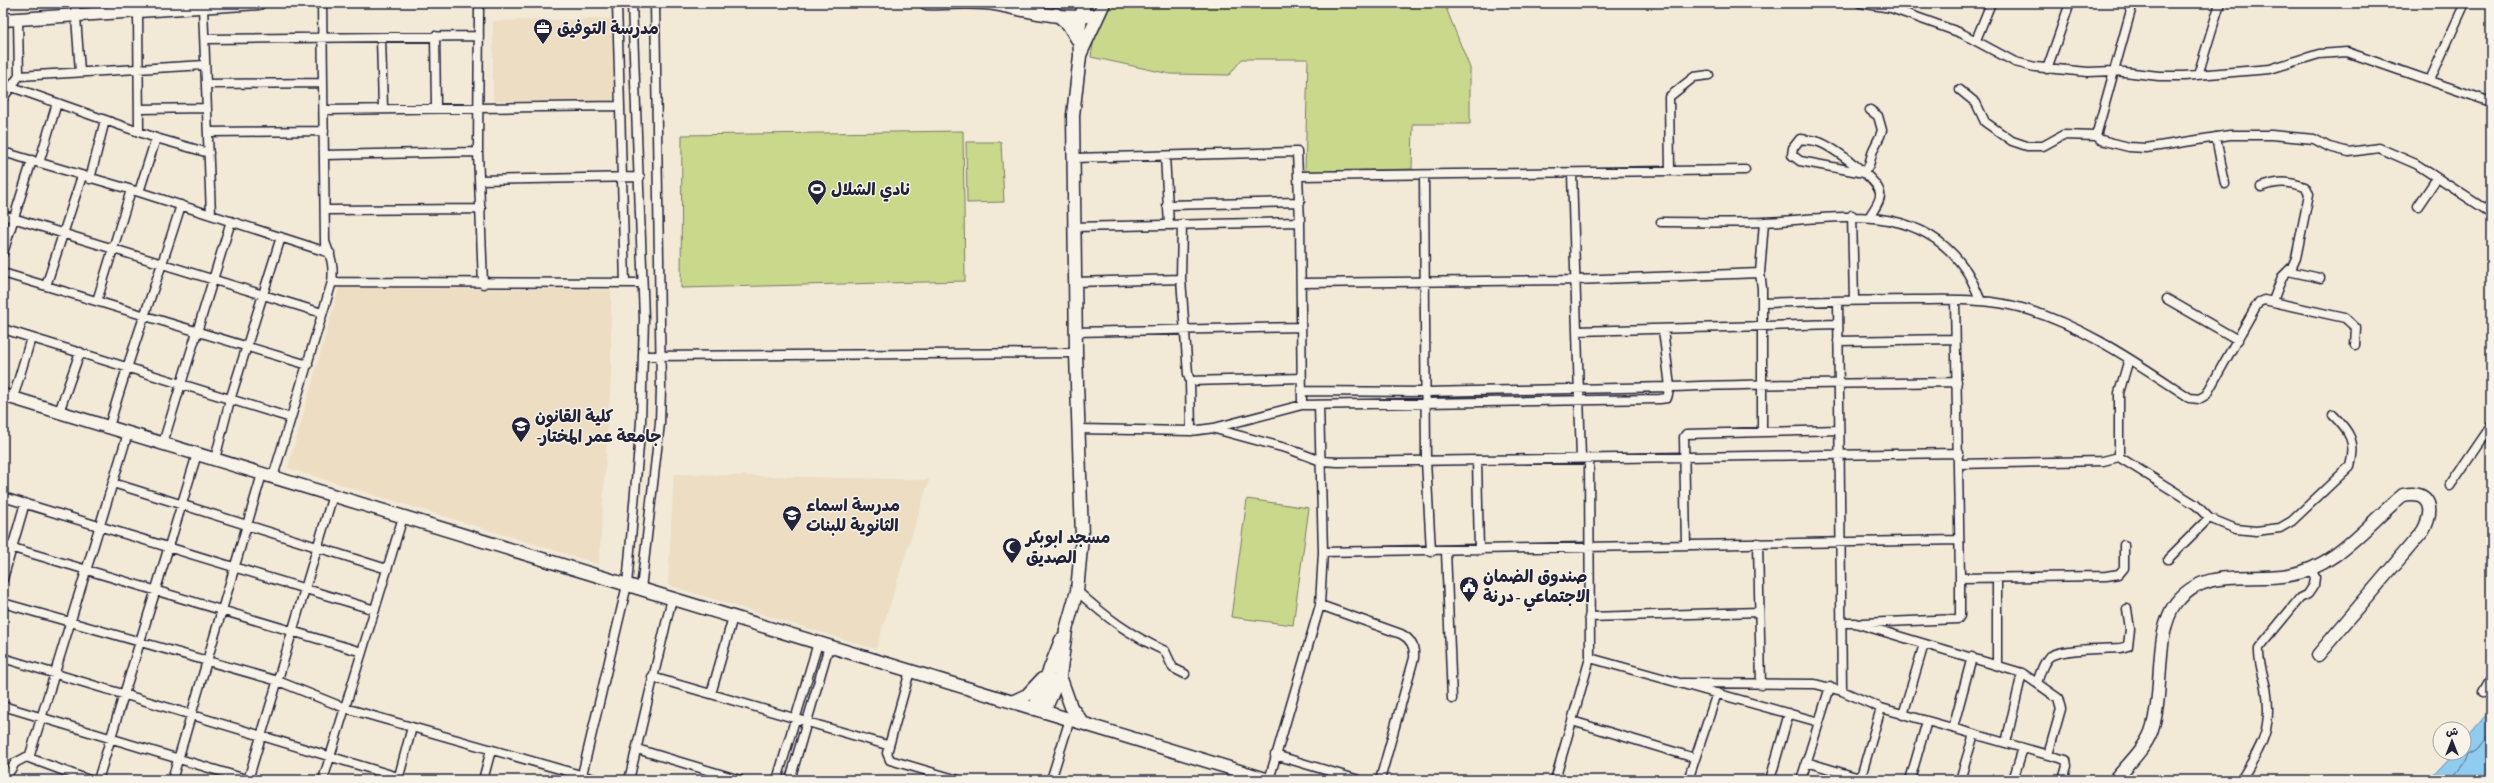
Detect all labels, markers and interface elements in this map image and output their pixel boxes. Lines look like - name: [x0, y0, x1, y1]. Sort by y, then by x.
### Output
- office icon: مدرسة التوفيق: [532, 17, 554, 45]
- place label: مدرسة التوفيق: [557, 18, 659, 39]
- sports icon: نادي الشلال: [806, 178, 828, 206]
- place label: نادي الشلال: [831, 179, 910, 202]
- place label: كلية القانون -جامعة عمر المختار: [535, 406, 661, 447]
- school or university icon: كلية القانون -جامعة عمر المختار: [510, 415, 532, 443]
- place label: مدرسة اسماء الثانوية للبنات: [806, 495, 900, 537]
- school or university icon: مدرسة اسماء الثانوية للبنات: [781, 504, 803, 532]
- place label: مسجد ابوبكر الصديق: [1024, 527, 1110, 568]
- mosque icon: مسجد ابوبكر الصديق: [1001, 536, 1023, 564]
- place label: صندوق الضمان الاجتماعي -درنة: [1483, 566, 1590, 612]
- public building icon: صندوق الضمان الاجتماعي -درنة: [1458, 575, 1480, 603]
- north arrow: [2432, 721, 2472, 761]
- text: ش: [2446, 724, 2458, 738]

